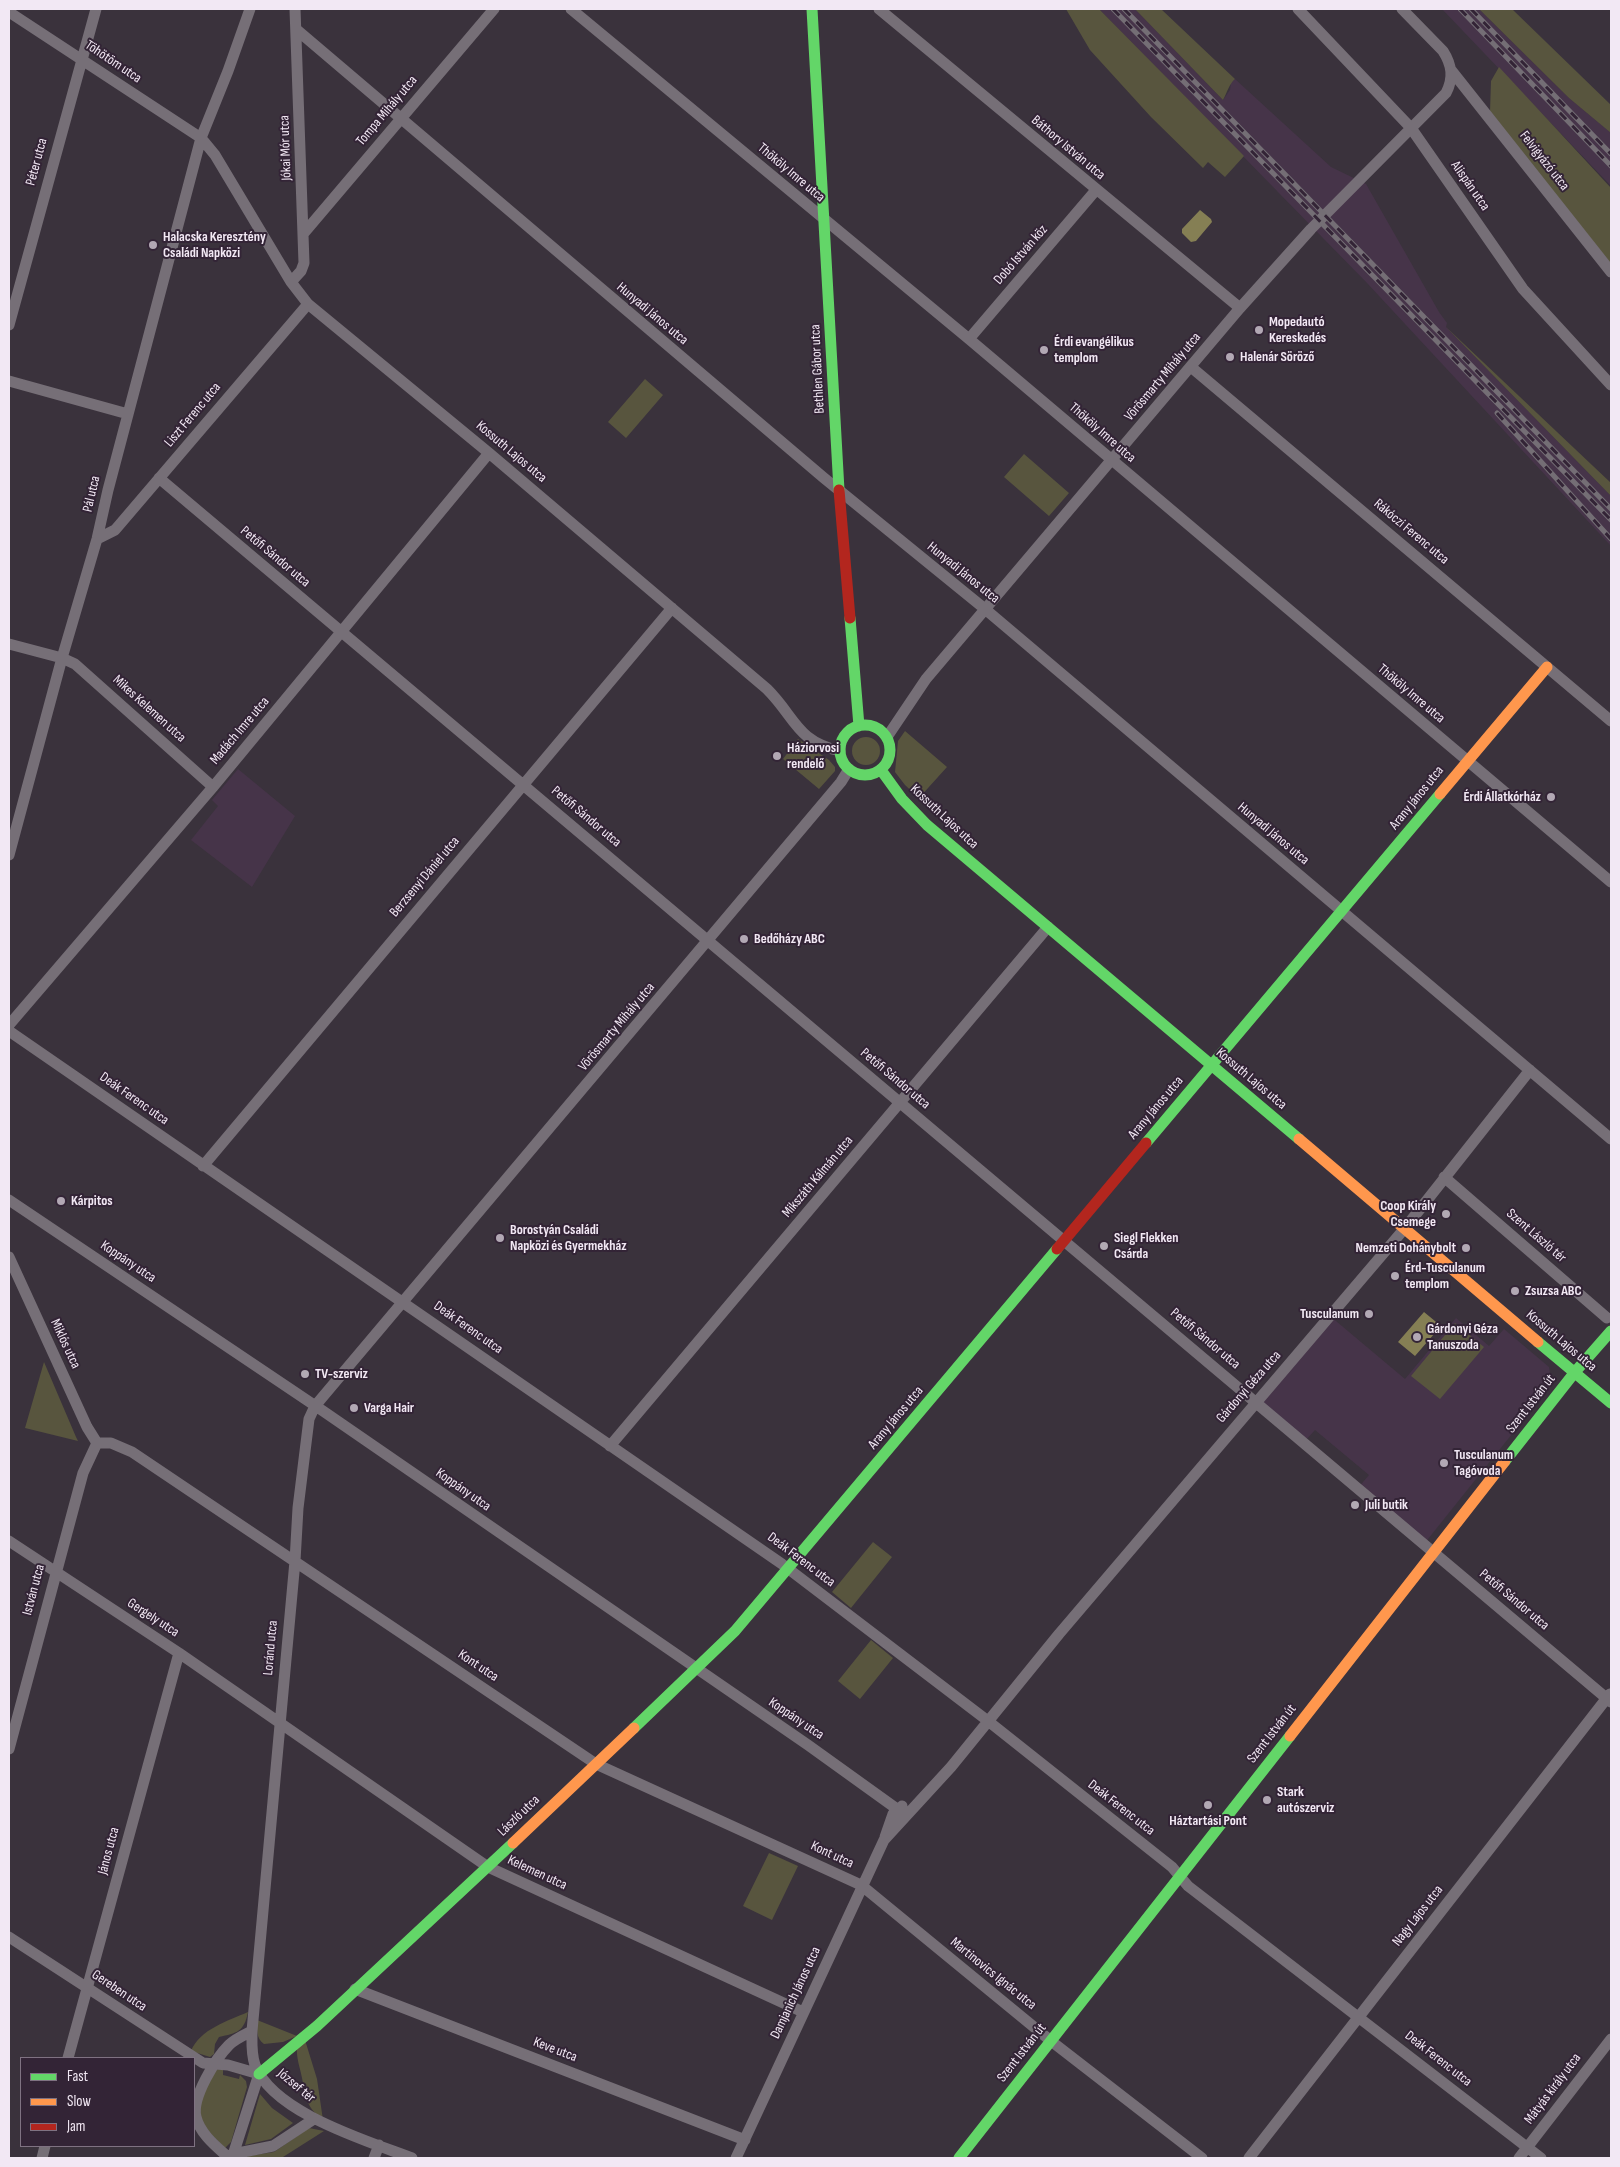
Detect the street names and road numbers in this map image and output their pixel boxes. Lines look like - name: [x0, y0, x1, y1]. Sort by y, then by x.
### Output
- street label: Töhötöm utca: [82, 37, 144, 87]
- street label: Tompa Mihály utca: [353, 73, 421, 149]
- street label: Báthory István utca: [1028, 112, 1108, 184]
- street label: Jókai Mór utca: [276, 115, 296, 181]
- street label: Felvigyázó utca: [1516, 128, 1572, 194]
- street label: Péter utca: [23, 136, 51, 188]
- street label: Thököly Imre utca: [754, 140, 828, 206]
- street label: Alispán utca: [1447, 158, 1493, 214]
- street label: Dobó István köz: [991, 222, 1051, 288]
- street label: Hunyadi János utca: [613, 279, 691, 349]
- street label: Bethlen Gábor utca: [807, 324, 829, 414]
- street label: Vörösmarty Mihály utca: [1121, 329, 1205, 425]
- street label: Liszt Ferenc utca: [161, 379, 225, 451]
- street label: Thököly Imre utca: [1065, 399, 1139, 467]
- street label: Kossuth Lajos utca: [472, 418, 550, 486]
- street label: Pál utca: [80, 474, 104, 514]
- street label: Rákóczi Ferenc utca: [1370, 496, 1452, 568]
- street label: Petőfi Sándor utca: [237, 523, 313, 591]
- street label: Hunyadi János utca: [923, 539, 1003, 607]
- street label: Thököly Imre utca: [1374, 661, 1448, 727]
- street label: Mikes Kelemen utca: [109, 672, 189, 746]
- street label: Madách Imre utca: [207, 694, 273, 768]
- street label: Arany János utca: [1386, 763, 1448, 833]
- street label: Kossuth Lajos utca: [906, 781, 982, 853]
- street label: Petőfi Sándor utca: [548, 783, 624, 851]
- street label: Hunyadi János utca: [1234, 799, 1312, 869]
- street label: Berzsenyi Dániel utca: [386, 833, 464, 921]
- street label: Vörösmarty Mihály utca: [575, 979, 659, 1075]
- street label: Petőfi Sándor utca: [857, 1045, 933, 1113]
- street label: Kossuth Lajos utca: [1212, 1045, 1290, 1113]
- street label: Deák Ferenc utca: [96, 1069, 172, 1129]
- street label: Arany János utca: [1125, 1073, 1187, 1143]
- street label: Mikszáth Kálmán utca: [779, 1133, 857, 1221]
- street label: Szent László tér: [1503, 1205, 1569, 1267]
- street label: Koppány utca: [97, 1237, 159, 1287]
- street label: Deák Ferenc utca: [430, 1298, 506, 1358]
- street label: Petőfi Sándor utca: [1167, 1305, 1243, 1373]
- street label: Kossuth Lajos utca: [1522, 1307, 1600, 1375]
- street label: Miklós utca: [46, 1317, 84, 1371]
- street label: Gárdonyi Géza utca: [1213, 1348, 1285, 1426]
- street label: Szent István út: [1503, 1371, 1559, 1437]
- street label: Arany János utca: [865, 1383, 927, 1453]
- street label: Koppány utca: [432, 1465, 494, 1515]
- street label: Deák Ferenc utca: [764, 1529, 838, 1591]
- street label: István utca: [19, 1563, 49, 1617]
- street label: Petőfi Sándor utca: [1476, 1566, 1552, 1634]
- street label: Gergely utca: [124, 1595, 182, 1641]
- street label: Loránd utca: [260, 1620, 282, 1676]
- street label: Kont utca: [455, 1646, 501, 1686]
- street label: Koppány utca: [765, 1694, 827, 1744]
- street label: Szent István út: [1244, 1701, 1300, 1767]
- street label: Deák Ferenc utca: [1084, 1777, 1158, 1839]
- street label: László utca: [494, 1792, 544, 1840]
- street label: János utca: [95, 1826, 123, 1876]
- street label: Kont utca: [808, 1838, 856, 1872]
- street label: Kelemen utca: [505, 1852, 569, 1894]
- street label: Nagy Lajos utca: [1389, 1882, 1447, 1950]
- street label: Martinovics Ignác utca: [947, 1934, 1039, 2014]
- street label: Damjanich János utca: [767, 1944, 825, 2042]
- street label: Gereben utca: [88, 1967, 150, 2015]
- street label: Szent István út: [994, 2020, 1050, 2086]
- street label: Deák Ferenc utca: [1401, 2028, 1475, 2090]
- street label: Keve utca: [531, 2034, 579, 2066]
- street label: Mátyás király utca: [1521, 2050, 1585, 2128]
- street label: József tér: [274, 2065, 318, 2107]

